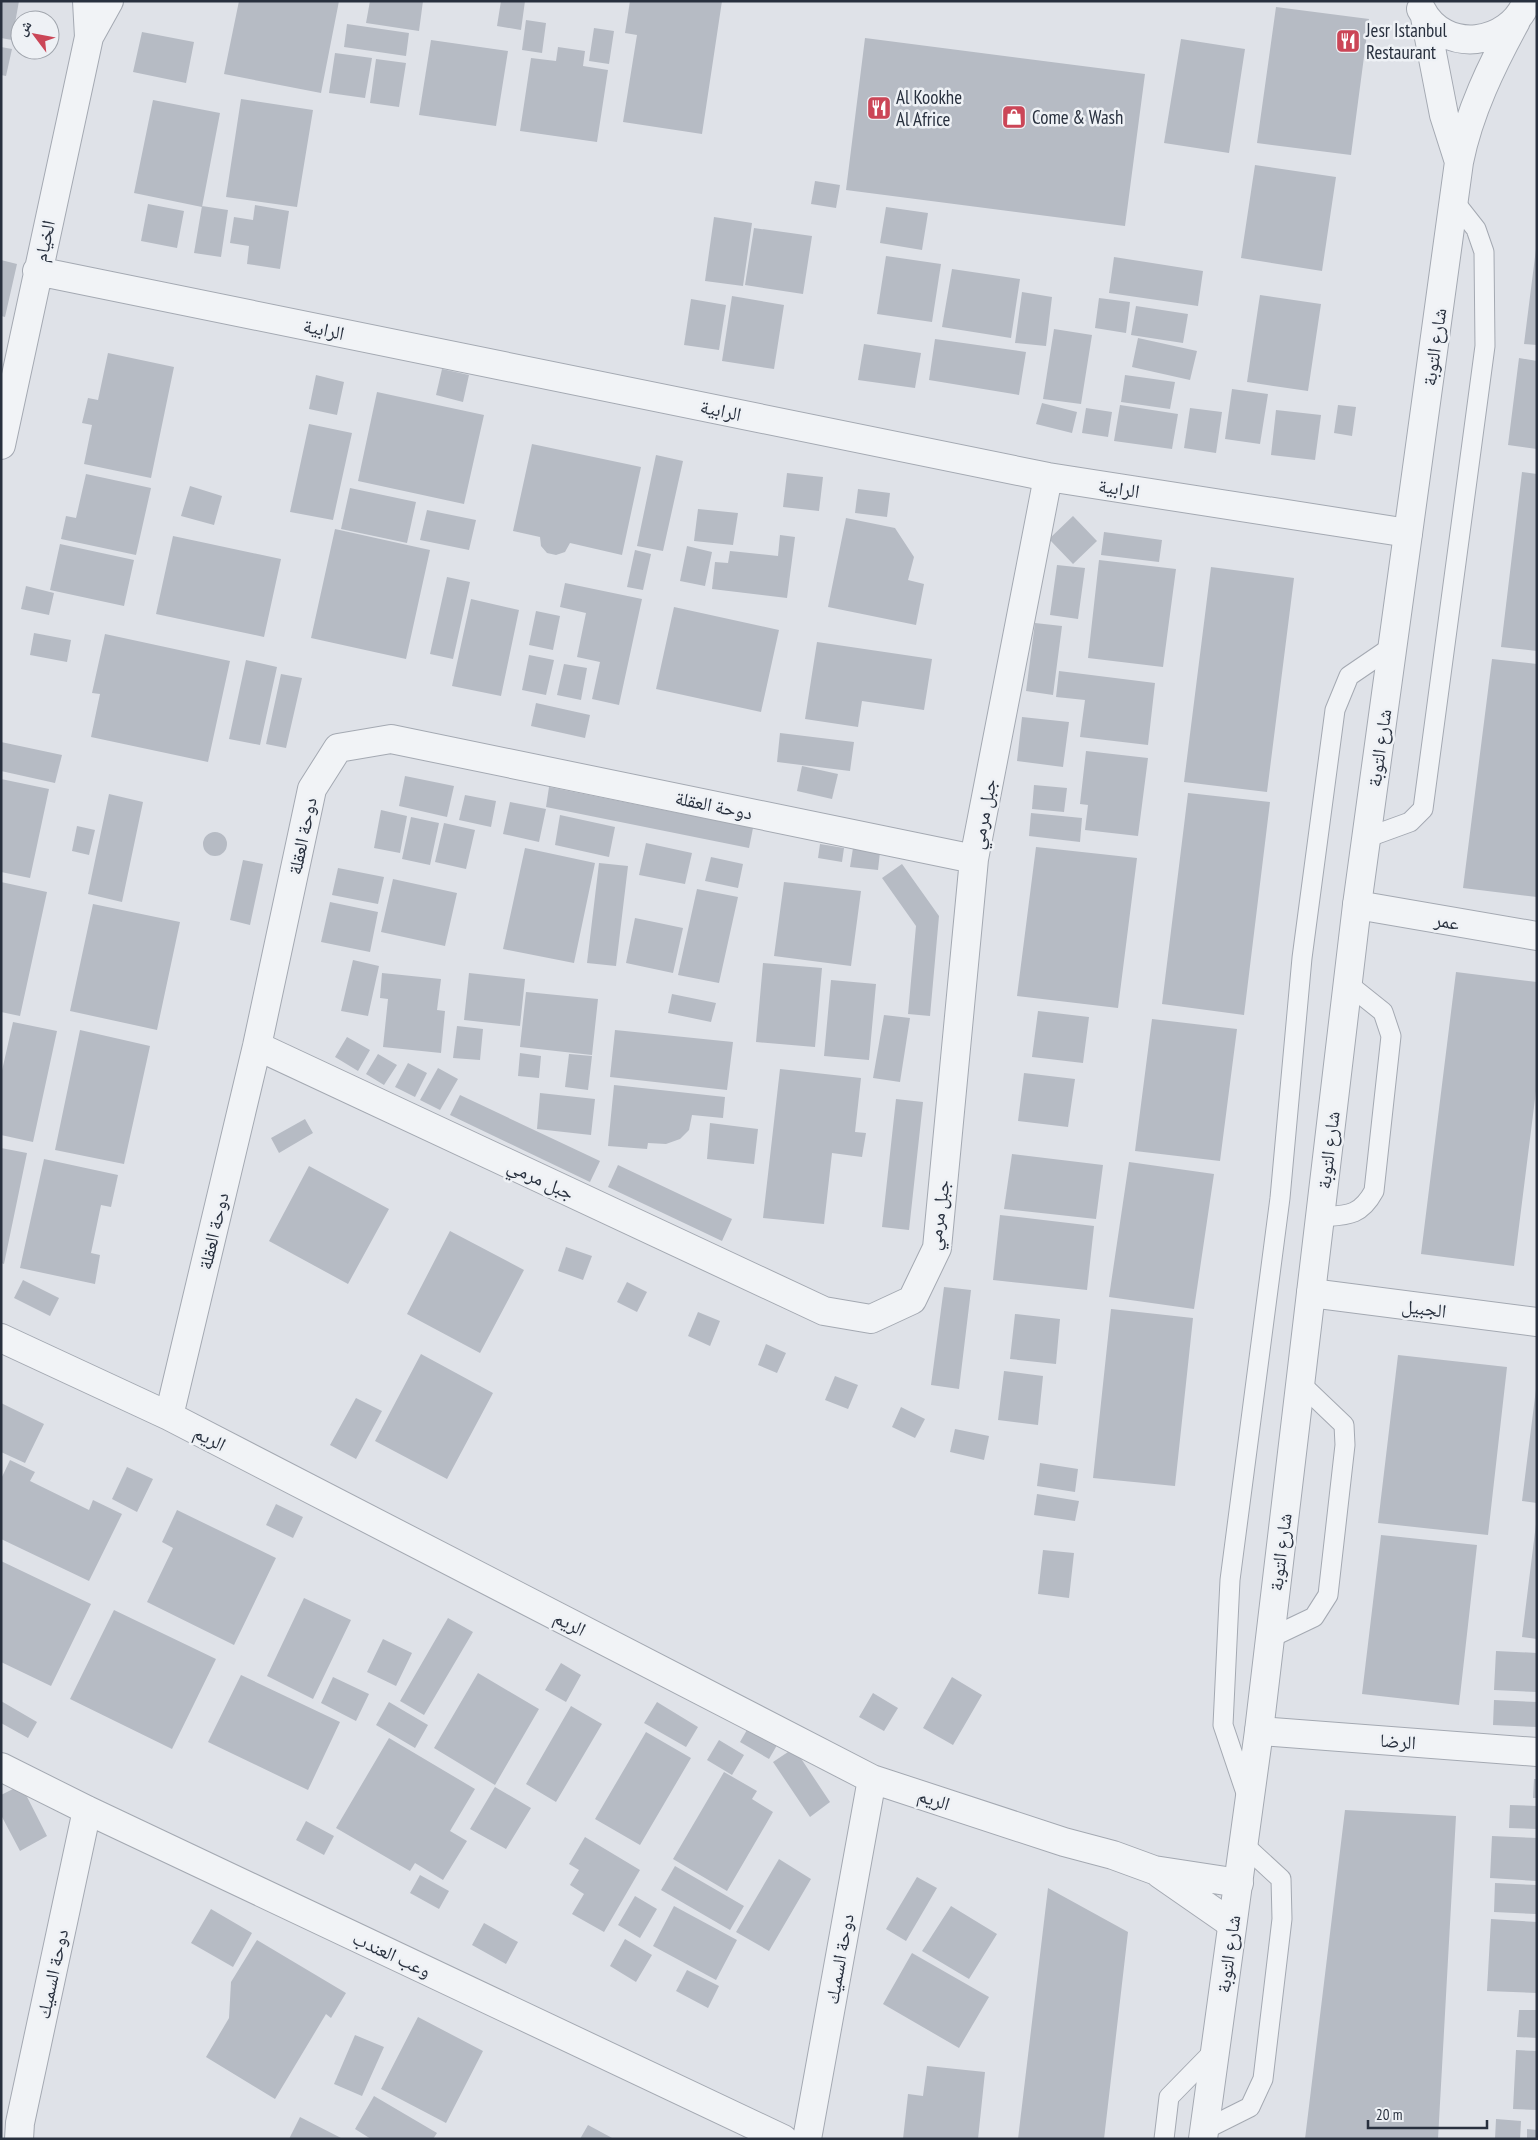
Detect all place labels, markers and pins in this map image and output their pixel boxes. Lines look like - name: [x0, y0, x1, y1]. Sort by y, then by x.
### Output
- place label: Jesr Istanbul Restaurant: [1365, 18, 1448, 64]
- restaurant icon: Jesr Istanbul Restaurant: [1335, 28, 1361, 54]
- place label: Al Kookhe Al Africe: [896, 85, 962, 131]
- restaurant icon: Al Kookhe Al Africe: [866, 95, 892, 121]
- shop icon: Come & Wash: [1001, 104, 1027, 130]
- place label: Come & Wash: [1032, 105, 1123, 129]

